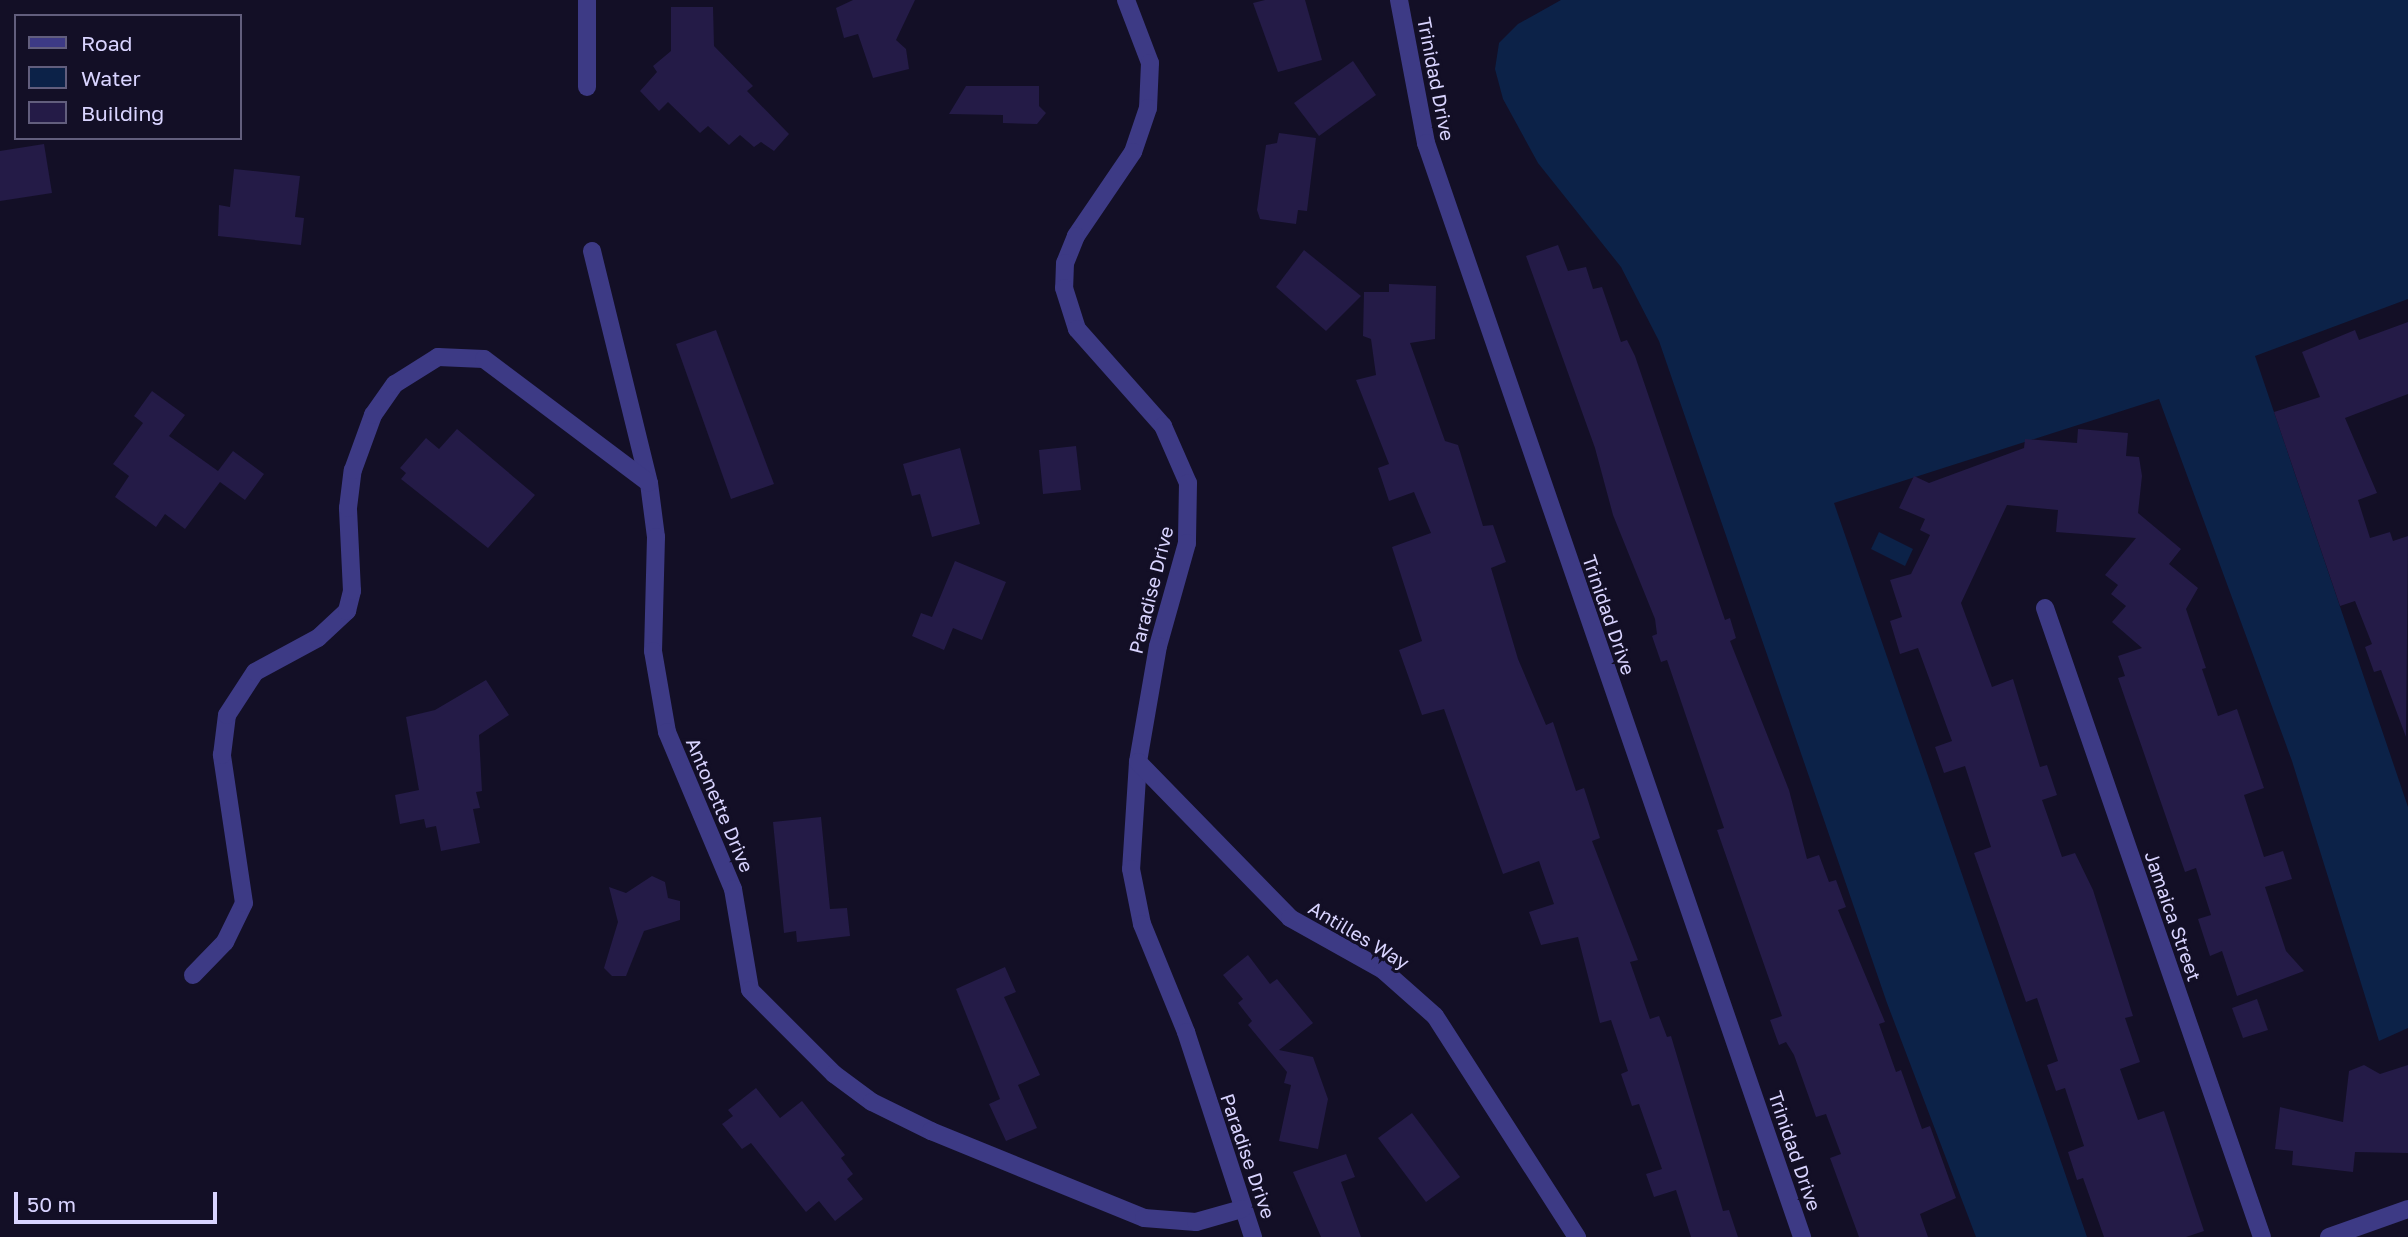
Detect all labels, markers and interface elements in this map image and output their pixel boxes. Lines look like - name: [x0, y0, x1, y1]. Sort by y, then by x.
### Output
- legend: [14, 14, 242, 140]
- street label: Trinidad Drive: [1413, 15, 1459, 143]
- text: Road: [81, 30, 132, 56]
- text: Water: [81, 65, 141, 91]
- text: Building: [81, 100, 164, 126]
- street label: Paradise Drive: [1124, 524, 1178, 656]
- street label: Trinidad Drive: [1578, 552, 1640, 678]
- street label: Antonette Drive: [681, 734, 759, 876]
- street label: Jamaica Street: [2140, 848, 2206, 984]
- street label: Antilles Way: [1305, 896, 1413, 974]
- street label: Trinidad Drive: [1764, 1088, 1826, 1214]
- street label: Paradise Drive: [1216, 1091, 1280, 1221]
- scale bar: [18, 1178, 220, 1222]
- text: 50 m: [27, 1191, 76, 1217]

